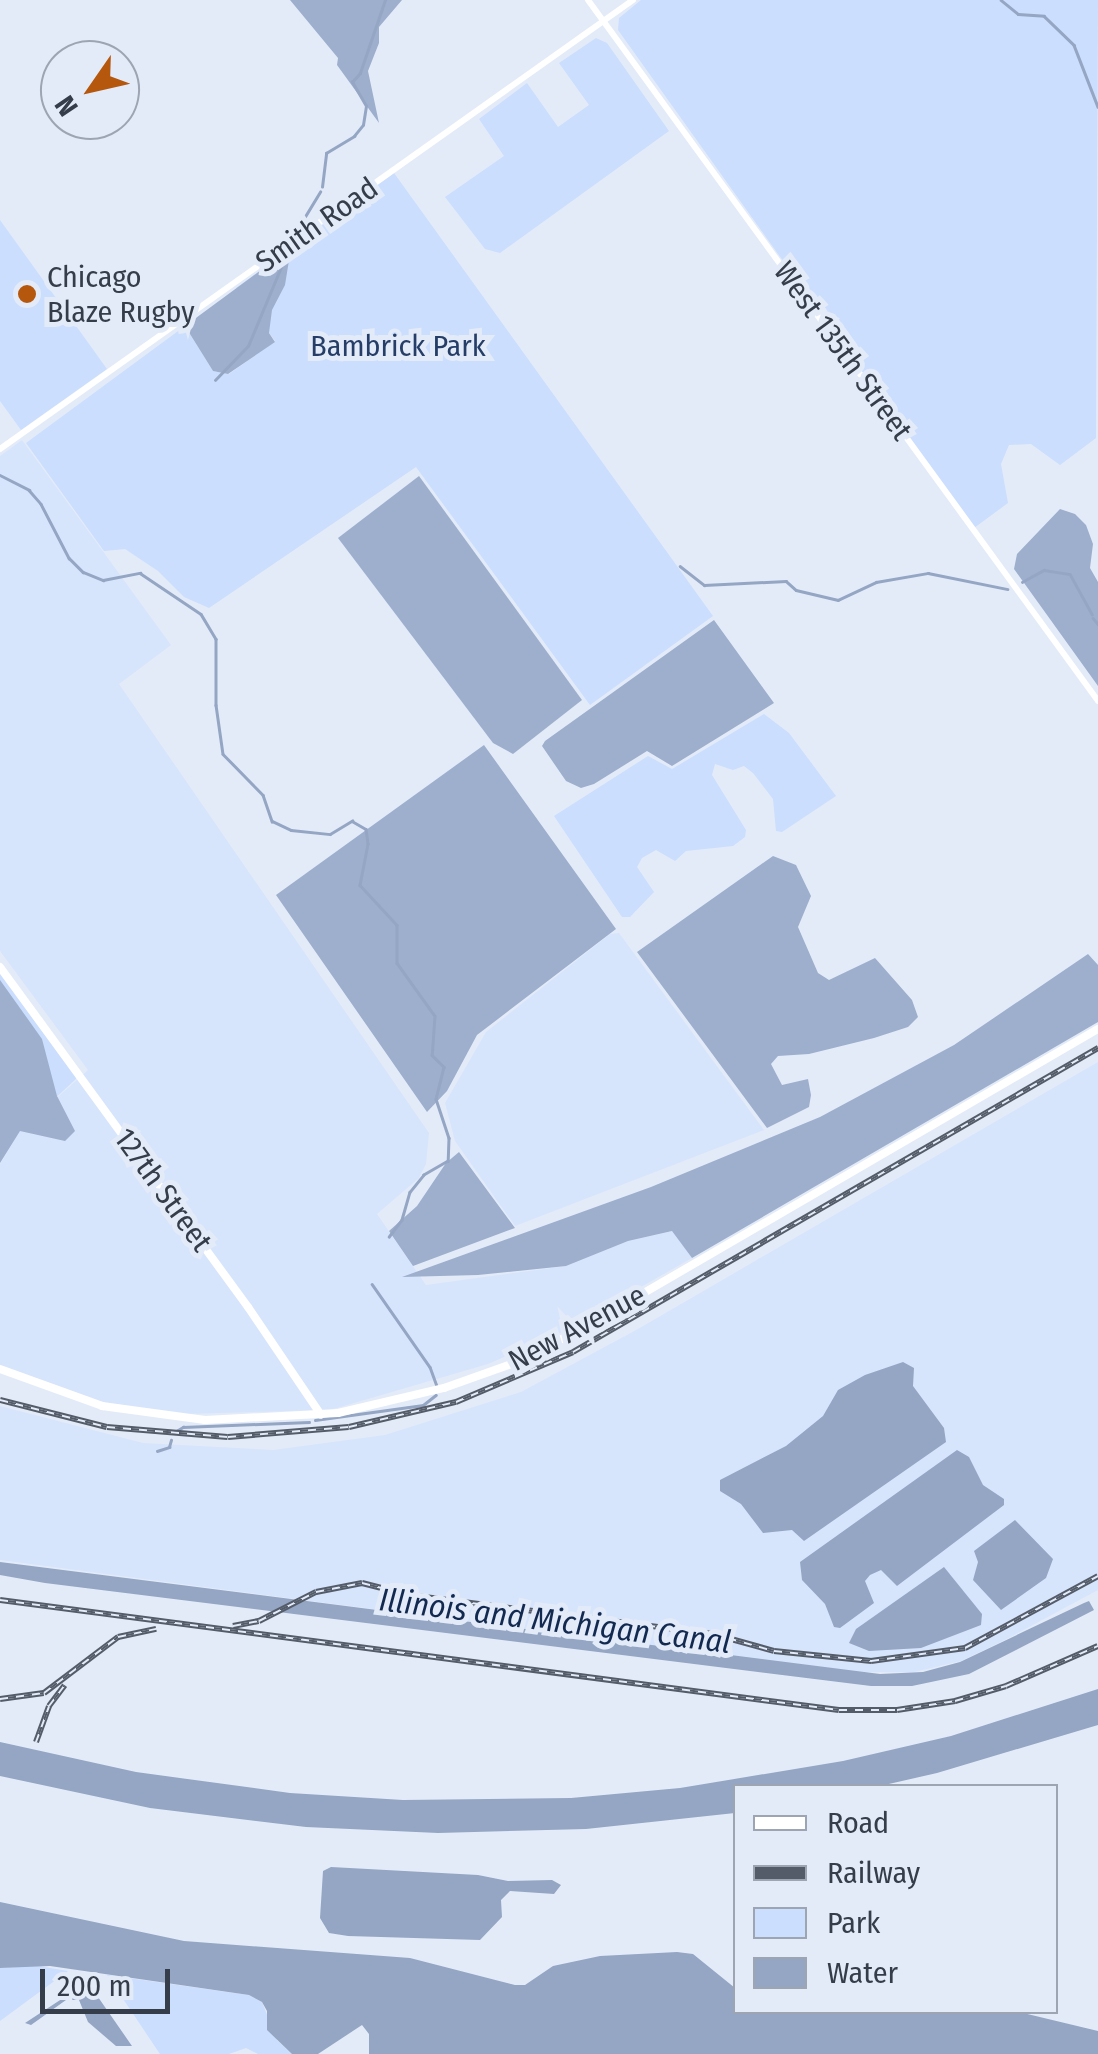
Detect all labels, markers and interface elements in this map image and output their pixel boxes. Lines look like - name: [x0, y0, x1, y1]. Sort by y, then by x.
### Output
- north arrow: [40, 40, 140, 140]
- text: N: [48, 90, 85, 122]
- street label: Smith Road: [249, 170, 385, 280]
- street label: West 135th Street: [766, 255, 920, 447]
- place label: Chicago Blaze Rugby: [47, 259, 195, 330]
- marker: Chicago Blaze Rugby: [16, 283, 38, 305]
- park label: Bambrick Park: [310, 328, 486, 364]
- street label: 127th Street: [106, 1121, 220, 1259]
- street label: New Avenue: [502, 1277, 652, 1379]
- water label: Illinois and Michigan Canal: [377, 1580, 733, 1662]
- legend: [733, 1784, 1058, 2014]
- text: Road: [827, 1805, 889, 1841]
- text: Railway: [827, 1855, 920, 1891]
- text: Park: [827, 1905, 880, 1941]
- scale bar: [45, 1949, 175, 2011]
- text: Water: [827, 1955, 898, 1991]
- text: 200 m: [57, 1968, 132, 2004]

